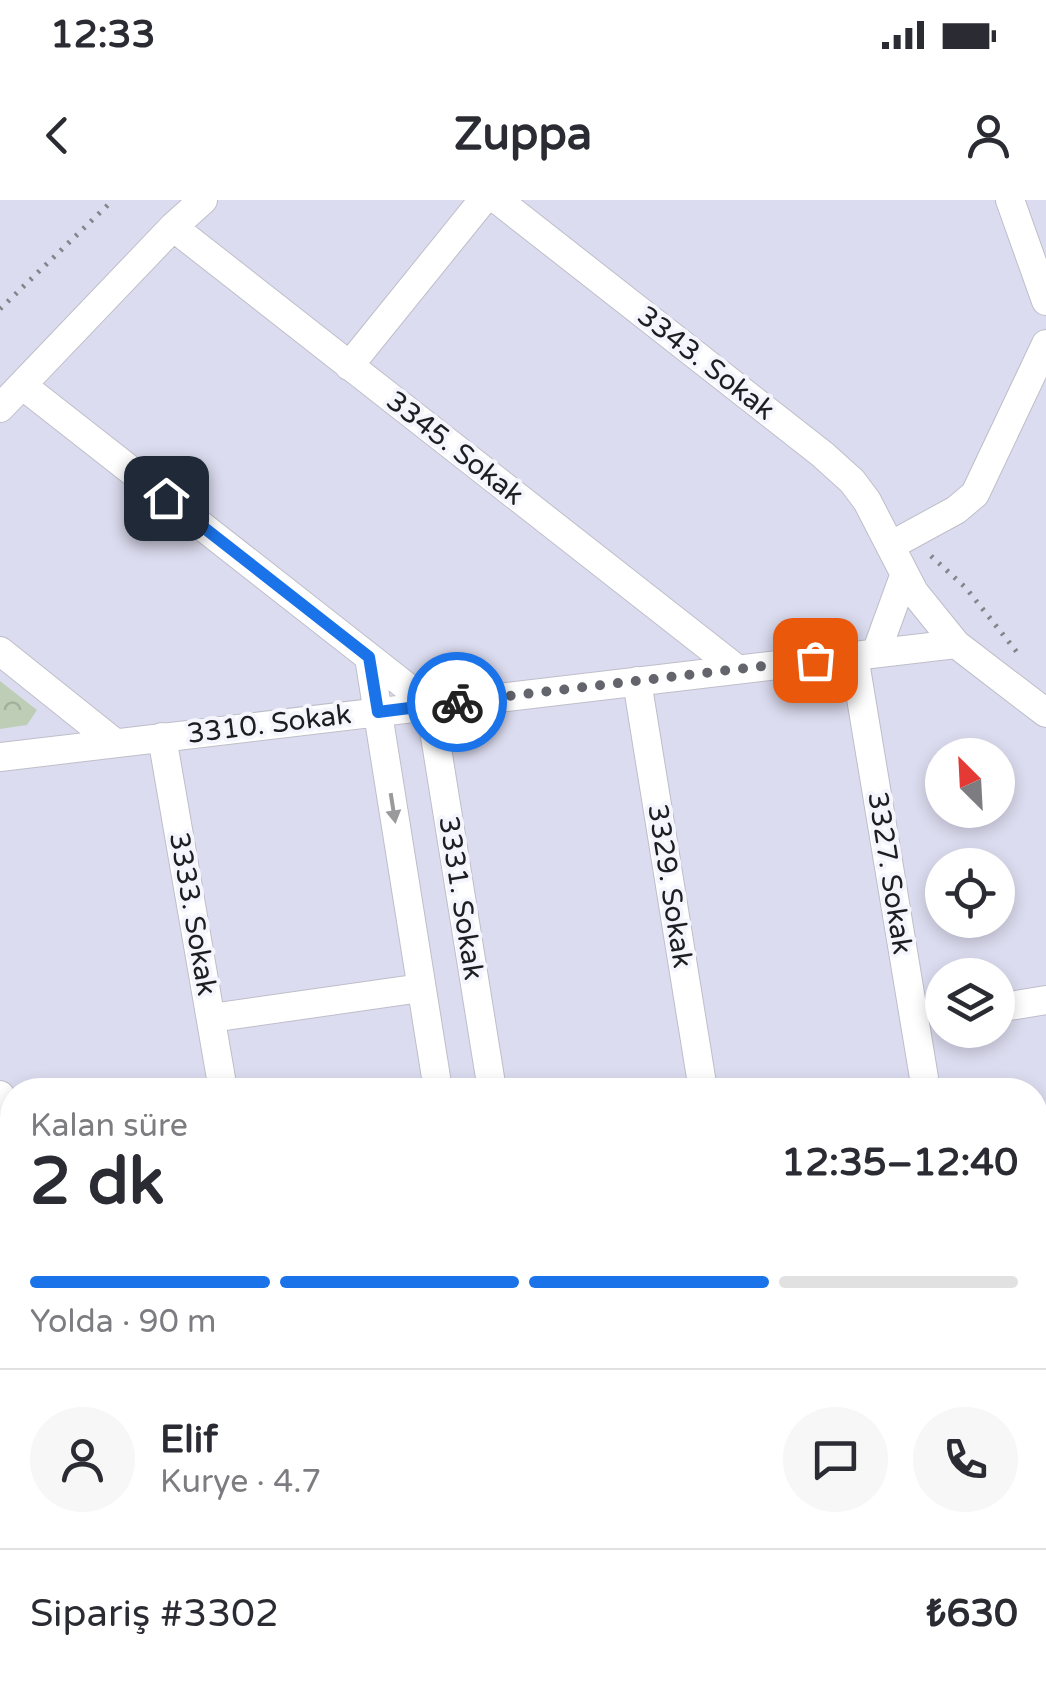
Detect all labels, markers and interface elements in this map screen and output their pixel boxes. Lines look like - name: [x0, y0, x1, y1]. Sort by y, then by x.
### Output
- text: 12:33: [50, 12, 155, 58]
- icon: back: [30, 108, 85, 163]
- text: Zuppa: [454, 108, 592, 162]
- icon: person: [961, 108, 1016, 163]
- street label: 3343. Sokak: [630, 299, 782, 427]
- street label: 3345. Sokak: [380, 384, 530, 512]
- pin: [124, 456, 209, 541]
- icon: home: [139, 471, 194, 526]
- pin: [773, 618, 858, 703]
- icon: bag: [788, 633, 843, 688]
- courier: [407, 652, 507, 752]
- icon: bike: [430, 675, 485, 730]
- street label: 3310. Sokak: [185, 697, 353, 751]
- north arrow: [925, 738, 1015, 828]
- map controls: [925, 738, 1015, 1048]
- street label: 3327. Sokak: [860, 789, 920, 957]
- one-way arrow: [386, 793, 401, 824]
- street label: 3329. Sokak: [640, 802, 700, 970]
- street label: 3331. Sokak: [431, 814, 491, 982]
- street label: 3333. Sokak: [162, 830, 224, 998]
- button: locate: [925, 848, 1015, 938]
- button: layers: [925, 958, 1015, 1048]
- text: Kalan süre: [30, 1107, 188, 1145]
- text: 12:35–12:40: [781, 1140, 1018, 1186]
- text: 2 dk: [30, 1143, 164, 1222]
- text: Yolda · 90 m: [30, 1303, 217, 1341]
- button: person: [30, 1407, 135, 1512]
- button: chat: [783, 1407, 888, 1512]
- button: phone: [913, 1407, 1018, 1512]
- text: Elif: [160, 1417, 218, 1463]
- text: Kurye · 4.7: [160, 1463, 321, 1501]
- text: Sipariş #3302: [30, 1591, 279, 1637]
- text: ₺630: [926, 1591, 1018, 1637]

